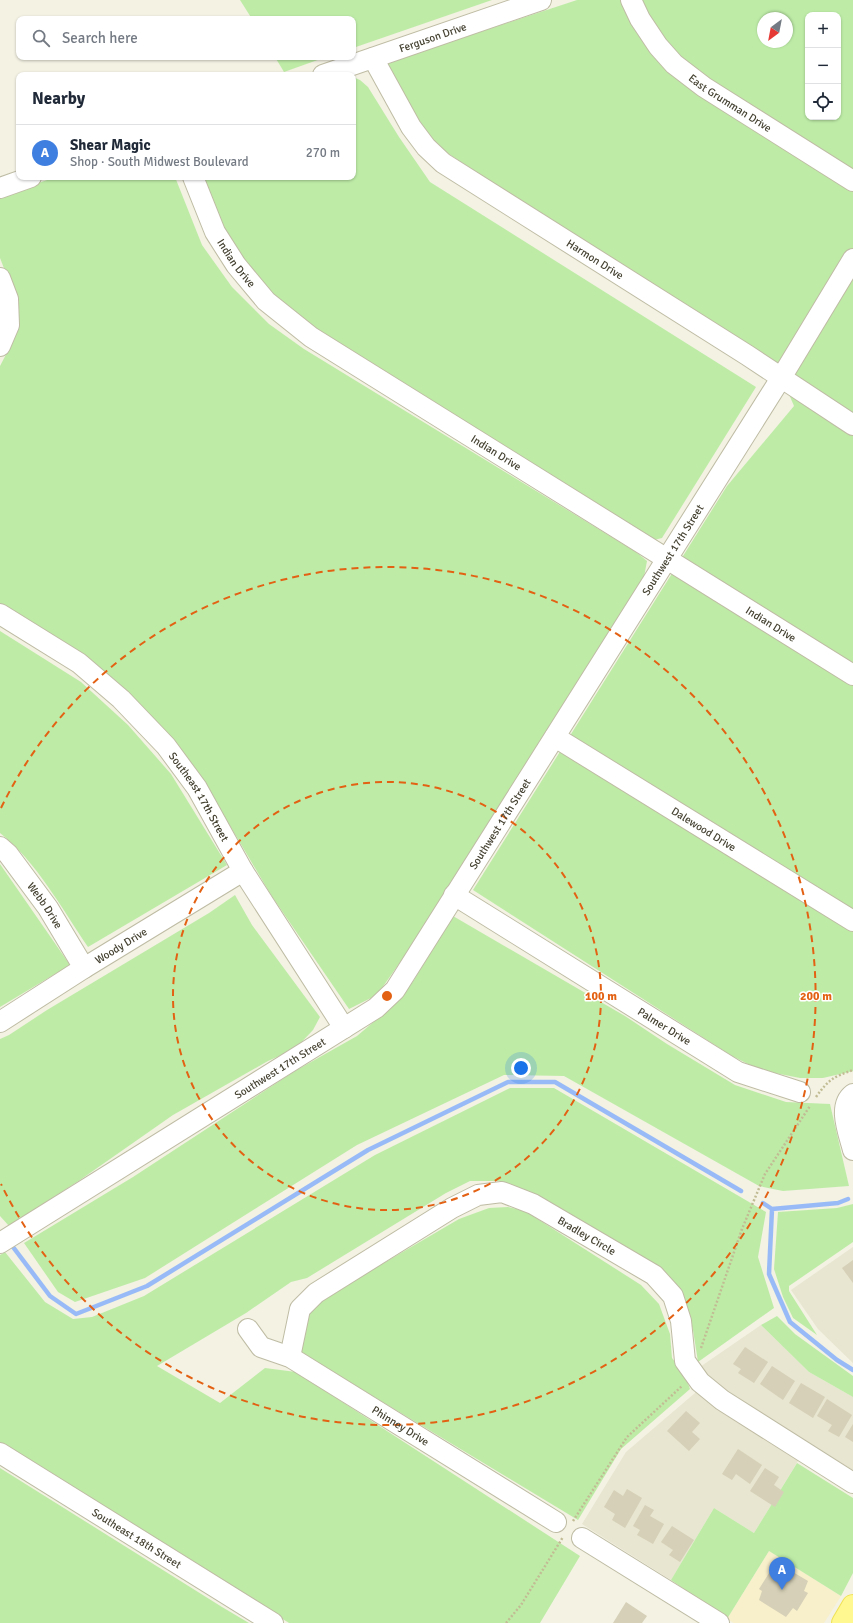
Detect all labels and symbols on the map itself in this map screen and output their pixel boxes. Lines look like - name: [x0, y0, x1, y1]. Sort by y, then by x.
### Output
- north arrow: [757, 12, 793, 48]
- street label: Ferguson Drive: [397, 20, 468, 55]
- street label: East Grumman Drive: [686, 72, 774, 135]
- street label: Indian Drive: [214, 237, 258, 290]
- street label: Harmon Drive: [564, 237, 626, 282]
- street label: Indian Drive: [468, 432, 523, 473]
- street label: Southwest 17th Street: [640, 502, 707, 598]
- street label: Indian Drive: [743, 604, 798, 645]
- street label: Southeast 17th Street: [166, 750, 231, 844]
- street label: Southwest 17th Street: [467, 776, 534, 872]
- street label: Dalewood Drive: [669, 805, 738, 854]
- street label: Webb Drive: [24, 880, 65, 931]
- street label: Woody Drive: [93, 925, 149, 967]
- centre of rings: [380, 989, 394, 1003]
- text: 100 m: [585, 989, 617, 1004]
- text: 200 m: [800, 989, 832, 1004]
- street label: Palmer Drive: [635, 1005, 693, 1048]
- street label: Southwest 17th Street: [232, 1035, 328, 1102]
- your location: [511, 1058, 531, 1078]
- street label: Bradley Circle: [555, 1214, 618, 1258]
- street label: Phinney Drive: [369, 1403, 431, 1449]
- street label: Southeast 18th Street: [89, 1506, 184, 1571]
- pin: A: [769, 1557, 795, 1590]

